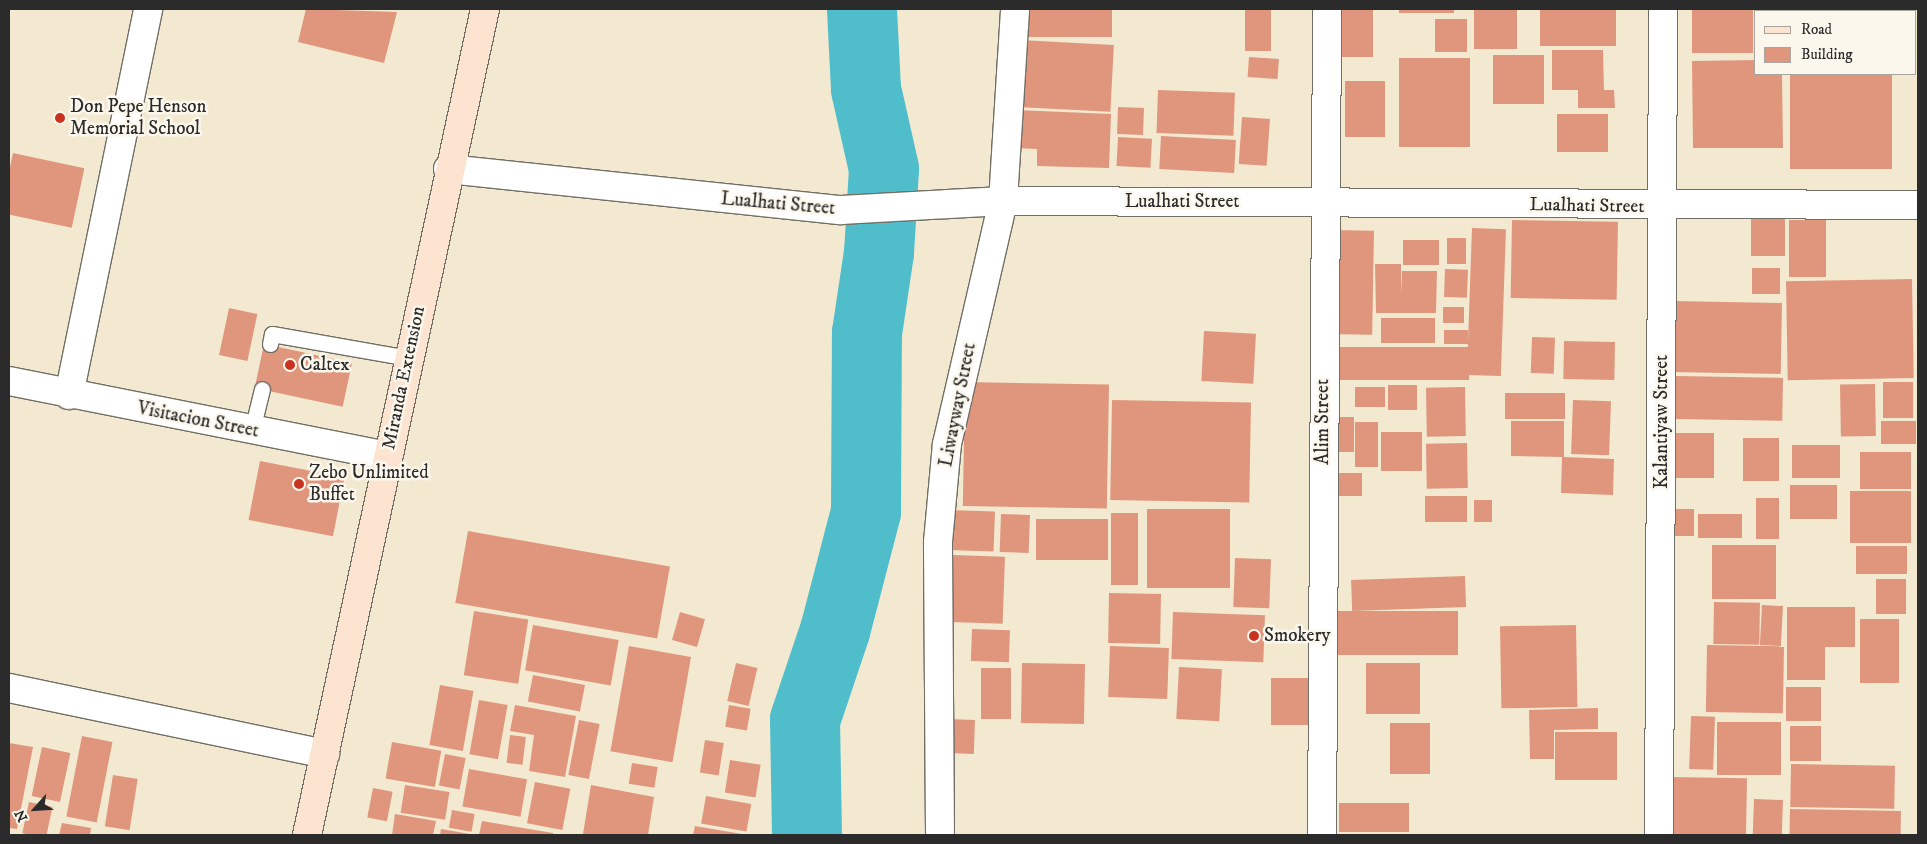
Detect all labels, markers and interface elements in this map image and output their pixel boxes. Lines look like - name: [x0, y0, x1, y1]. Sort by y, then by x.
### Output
- legend: [1754, 10, 1917, 75]
- text: Road: [1801, 20, 1832, 39]
- text: Building: [1801, 45, 1853, 64]
- place label: Don Pepe Henson Memorial School: [70, 96, 206, 140]
- marker: Don Pepe Henson Memorial School: [54, 112, 66, 124]
- street label: Lualhati Street: [720, 188, 836, 220]
- street label: Lualhati Street: [1125, 191, 1239, 213]
- street label: Lualhati Street: [1529, 194, 1645, 218]
- street label: Miranda Extension: [378, 304, 430, 452]
- street label: Liwayway Street: [935, 341, 981, 469]
- place label: Caltex: [300, 354, 350, 376]
- street label: Kalantiyaw Street: [1651, 355, 1673, 489]
- marker: Caltex: [284, 359, 296, 371]
- street label: Alim Street: [1312, 379, 1334, 465]
- street label: Visitacion Street: [135, 397, 261, 443]
- place label: Zebo Unlimited Buffet: [309, 462, 429, 506]
- marker: Zebo Unlimited Buffet: [293, 478, 305, 490]
- place label: Smokery: [1264, 625, 1331, 647]
- marker: Smokery: [1248, 630, 1260, 642]
- north arrow: [10, 784, 60, 834]
- text: N: [11, 806, 32, 825]

